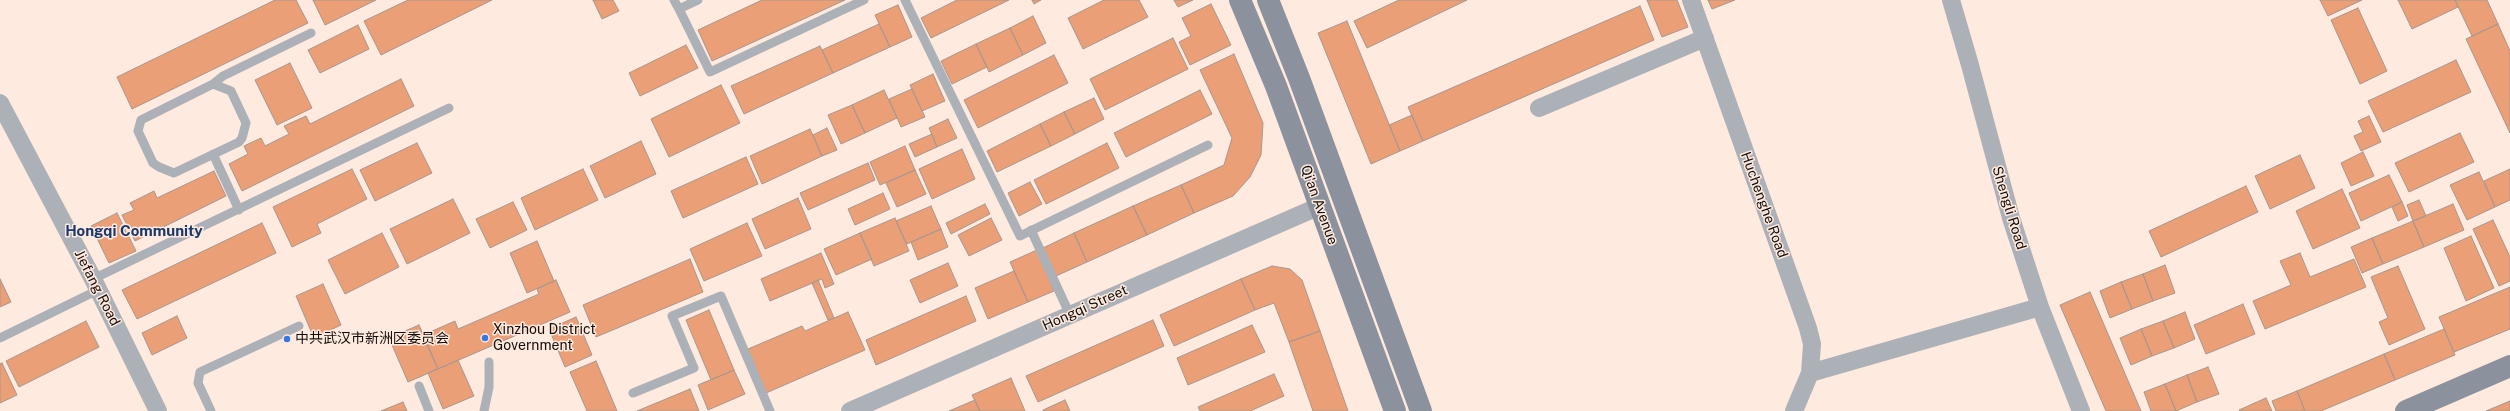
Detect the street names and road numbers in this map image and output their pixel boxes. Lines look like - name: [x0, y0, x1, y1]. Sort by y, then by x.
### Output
- street label: Huchenghe Road: [1737, 150, 1791, 260]
- street label: Qi'an Avenue: [1297, 163, 1341, 247]
- street label: Shengli Road: [1988, 164, 2030, 252]
- street label: Jiefang Road: [71, 247, 123, 329]
- street label: Hongqi Street: [1040, 282, 1130, 334]

